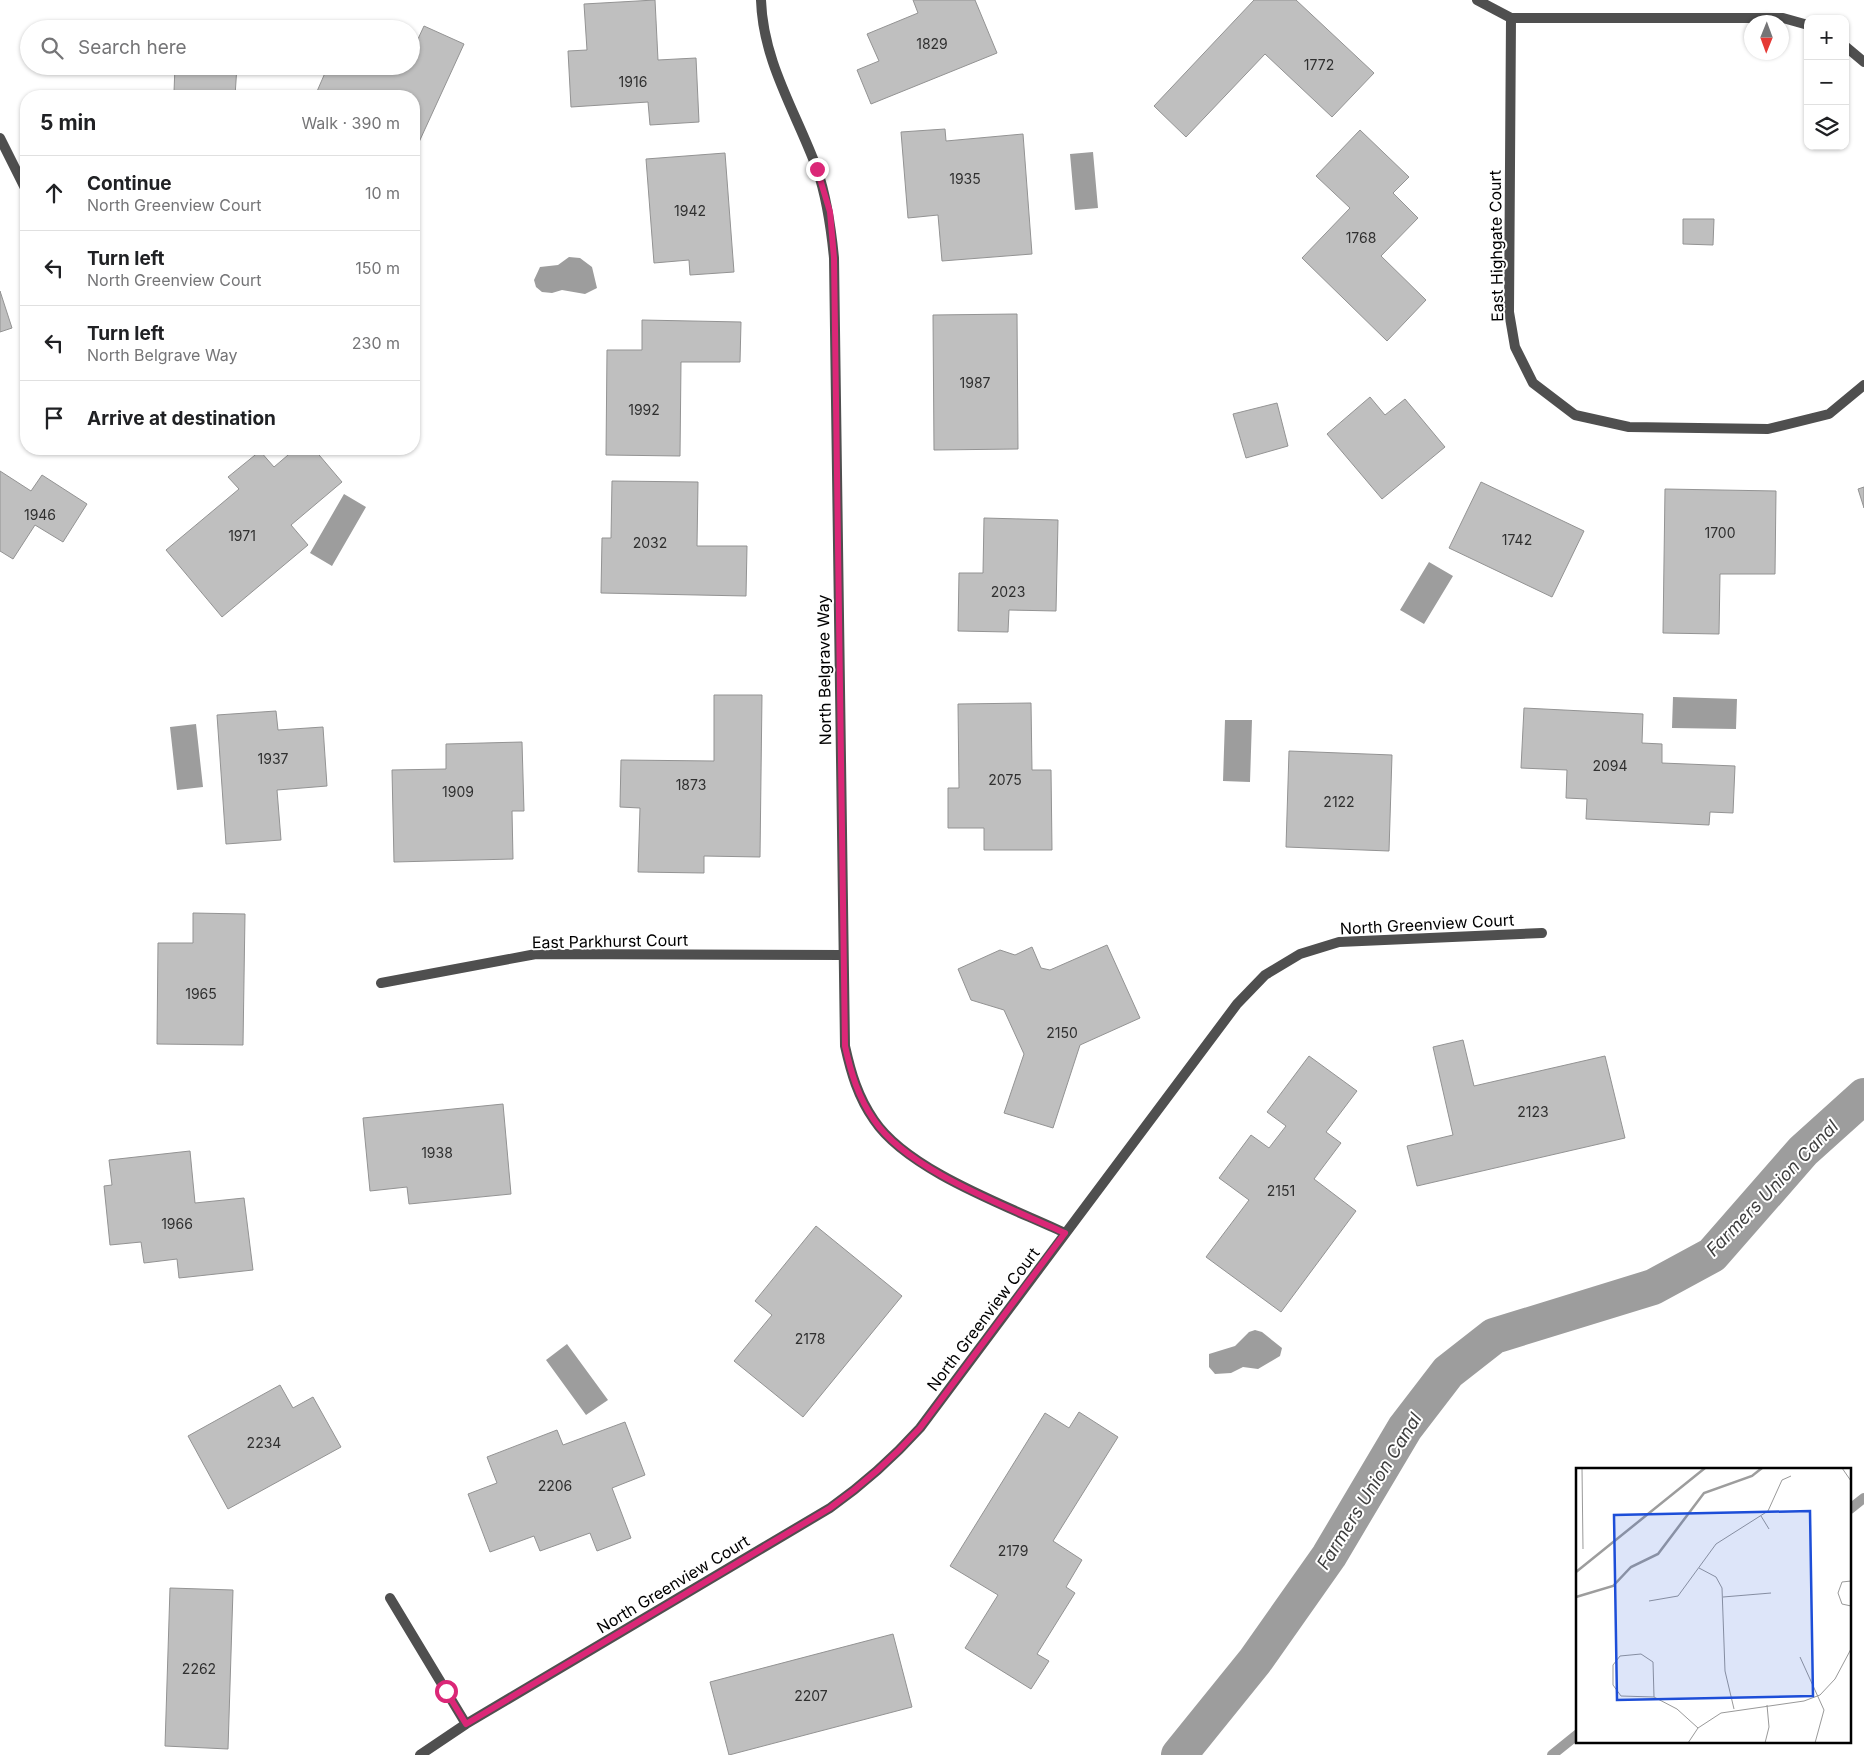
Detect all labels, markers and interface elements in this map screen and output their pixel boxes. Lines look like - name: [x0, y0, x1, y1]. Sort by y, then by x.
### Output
- north arrow: [1744, 15, 1789, 60]
- map controls: [1804, 15, 1849, 150]
- button: +: [1804, 15, 1849, 60]
- search box: [20, 20, 420, 75]
- icon: search: [38, 34, 66, 62]
- house number: 1829: [916, 35, 948, 52]
- text: Search here: [78, 36, 187, 59]
- house number: 1772: [1304, 56, 1334, 73]
- button: −: [1804, 60, 1849, 105]
- house number: 1916: [619, 73, 647, 90]
- button: layers: [1804, 105, 1849, 150]
- text: 5 min: [40, 110, 96, 135]
- text: Walk · 390 m: [301, 113, 400, 133]
- route end: [806, 158, 829, 181]
- house number: 1935: [949, 170, 981, 187]
- street label: East Highgate Court: [1485, 170, 1507, 322]
- text: Continue: [87, 172, 172, 195]
- icon: ahead: [40, 179, 68, 207]
- text: 10 m: [365, 183, 400, 203]
- text: North Greenview Court: [87, 195, 261, 215]
- house number: 1942: [674, 202, 706, 219]
- house number: 1768: [1346, 229, 1376, 246]
- text: Turn left: [87, 247, 165, 270]
- icon: left: [40, 254, 68, 282]
- text: 150 m: [355, 258, 400, 278]
- text: North Greenview Court: [87, 270, 261, 290]
- text: Turn left: [87, 322, 165, 345]
- icon: left: [40, 329, 68, 357]
- text: 230 m: [352, 333, 400, 353]
- text: North Belgrave Way: [87, 345, 238, 365]
- house number: 1987: [960, 374, 991, 391]
- house number: 1992: [628, 401, 660, 418]
- icon: arrive: [40, 404, 68, 432]
- text: Arrive at destination: [87, 407, 276, 430]
- house number: 1946: [24, 506, 56, 523]
- house number: 1700: [1704, 524, 1736, 541]
- house number: 1971: [228, 527, 256, 544]
- house number: 1742: [1502, 531, 1532, 548]
- house number: 2032: [633, 534, 667, 551]
- house number: 2023: [991, 583, 1025, 600]
- street label: North Belgrave Way: [813, 595, 835, 745]
- house number: 1937: [258, 750, 289, 767]
- house number: 2094: [1592, 757, 1628, 774]
- house number: 2075: [988, 771, 1022, 788]
- house number: 1873: [676, 776, 706, 793]
- house number: 1909: [442, 783, 474, 800]
- house number: 2122: [1323, 793, 1355, 810]
- street label: North Greenview Court: [1339, 909, 1515, 939]
- street label: East Parkhurst Court: [532, 930, 688, 952]
- house number: 1965: [185, 985, 217, 1002]
- house number: 2150: [1046, 1024, 1078, 1041]
- house number: 2123: [1517, 1103, 1549, 1120]
- water label: Farmers Union Canal: [1702, 1115, 1843, 1260]
- house number: 1938: [421, 1144, 453, 1161]
- house number: 2151: [1267, 1182, 1295, 1199]
- house number: 1966: [161, 1215, 193, 1232]
- street label: North Greenview Court: [923, 1243, 1043, 1395]
- house number: 2178: [795, 1330, 825, 1347]
- water label: Farmers Union Canal: [1312, 1408, 1426, 1573]
- house number: 2234: [247, 1434, 281, 1451]
- inset map: [1576, 1468, 1852, 1742]
- house number: 2206: [538, 1477, 572, 1494]
- street label: North Greenview Court: [593, 1531, 753, 1637]
- house number: 2179: [998, 1542, 1028, 1559]
- house number: 2262: [182, 1660, 216, 1677]
- route start: [435, 1680, 458, 1703]
- house number: 2207: [794, 1687, 828, 1704]

